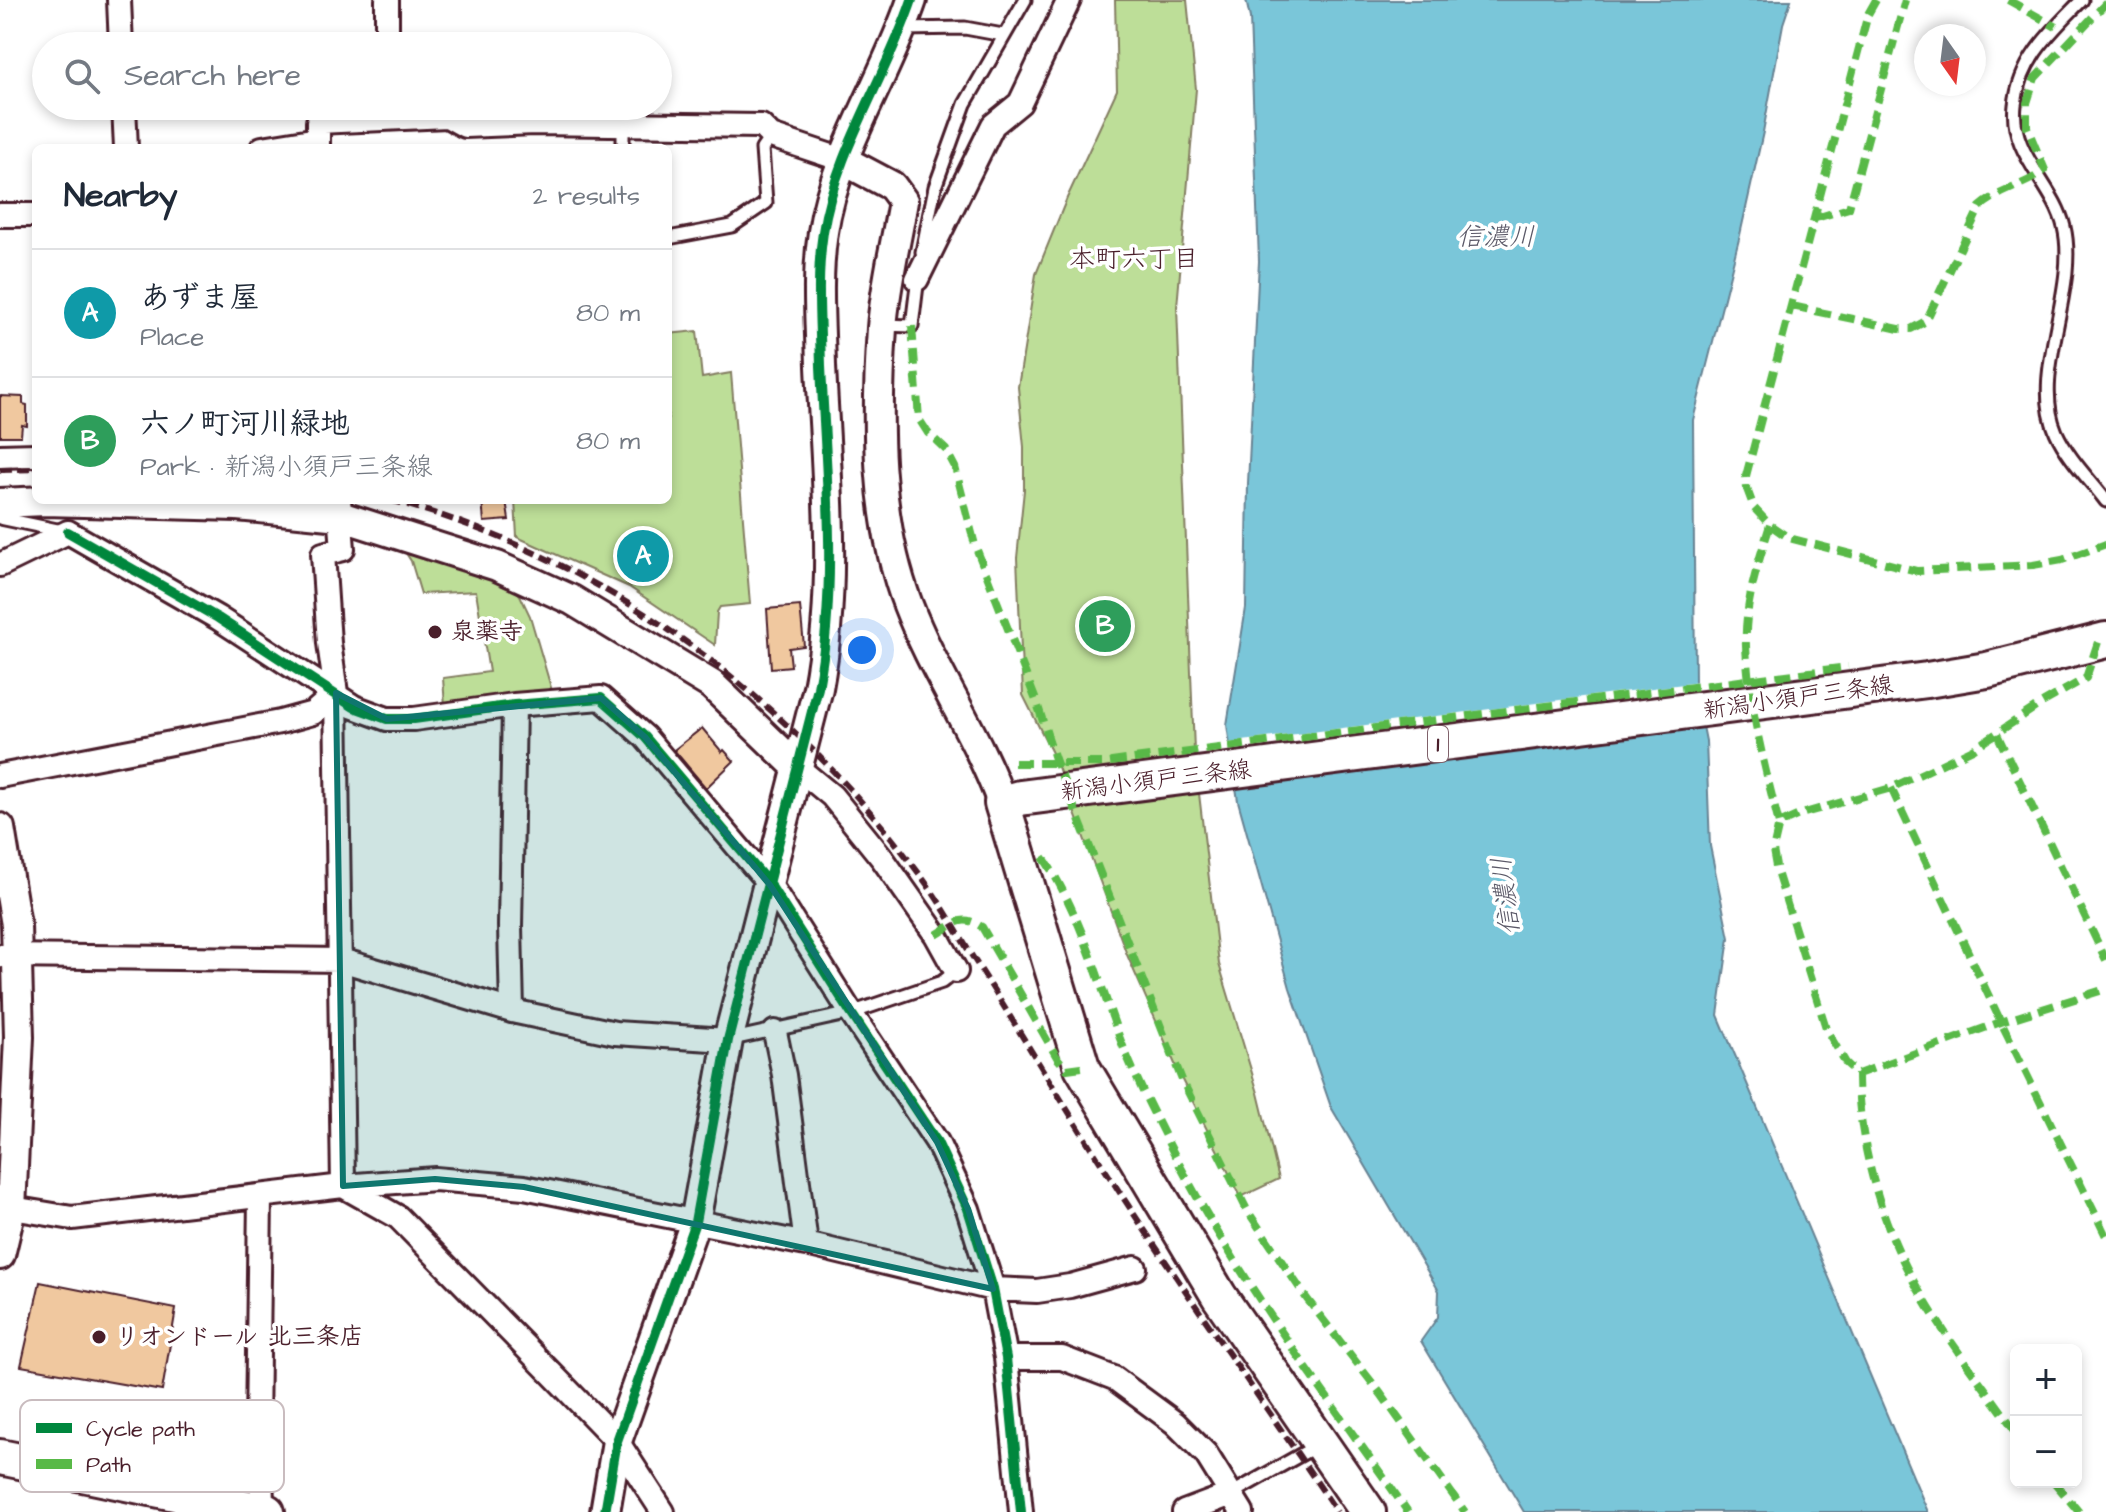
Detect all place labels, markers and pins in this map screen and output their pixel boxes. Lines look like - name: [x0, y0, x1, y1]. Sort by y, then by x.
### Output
- pin: A: [617, 526, 669, 586]
- pin: B: [1079, 596, 1131, 656]
- place label: 泉薬寺: [451, 615, 523, 649]
- marker: 泉薬寺: [426, 623, 444, 641]
- place label: リオンドール 北三条店: [115, 1320, 364, 1354]
- marker: リオンドール 北三条店: [90, 1328, 108, 1346]

